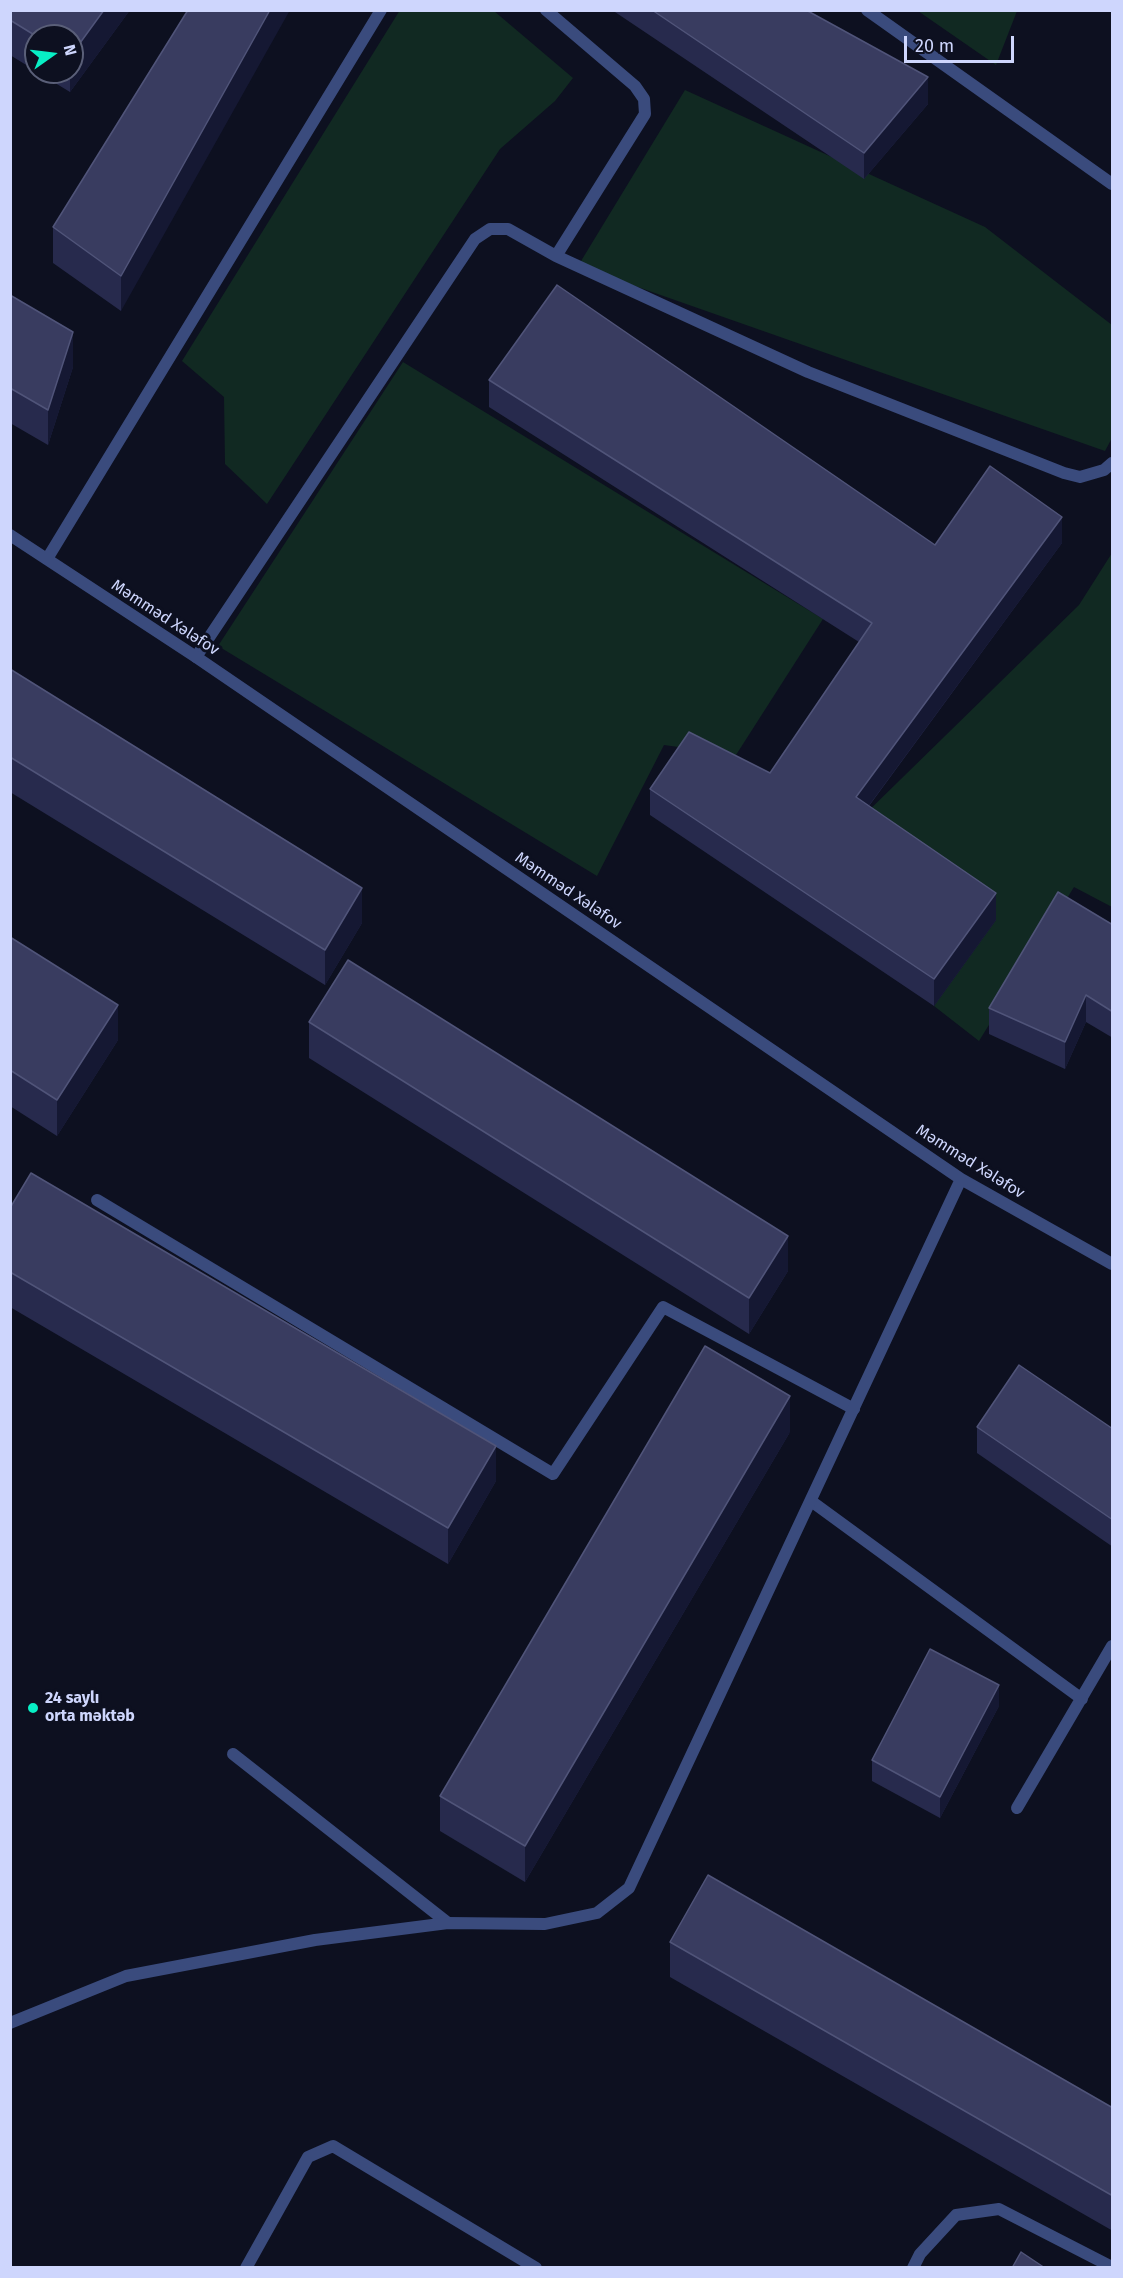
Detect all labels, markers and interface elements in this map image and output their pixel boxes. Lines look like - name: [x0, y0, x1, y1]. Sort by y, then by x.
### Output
- north arrow: [24, 24, 84, 84]
- scale bar: [907, 24, 1016, 62]
- text: 20 m: [915, 35, 954, 57]
- text: N: [60, 43, 81, 57]
- street label: Məmməd Xələfov: [108, 576, 222, 660]
- street label: Məmməd Xələfov: [511, 848, 625, 934]
- street label: Məmməd Xələfov: [912, 1121, 1028, 1203]
- place label: 24 saylı orta məktəb: [45, 1689, 135, 1727]
- marker: 24 saylı orta məktəb: [26, 1701, 40, 1715]

